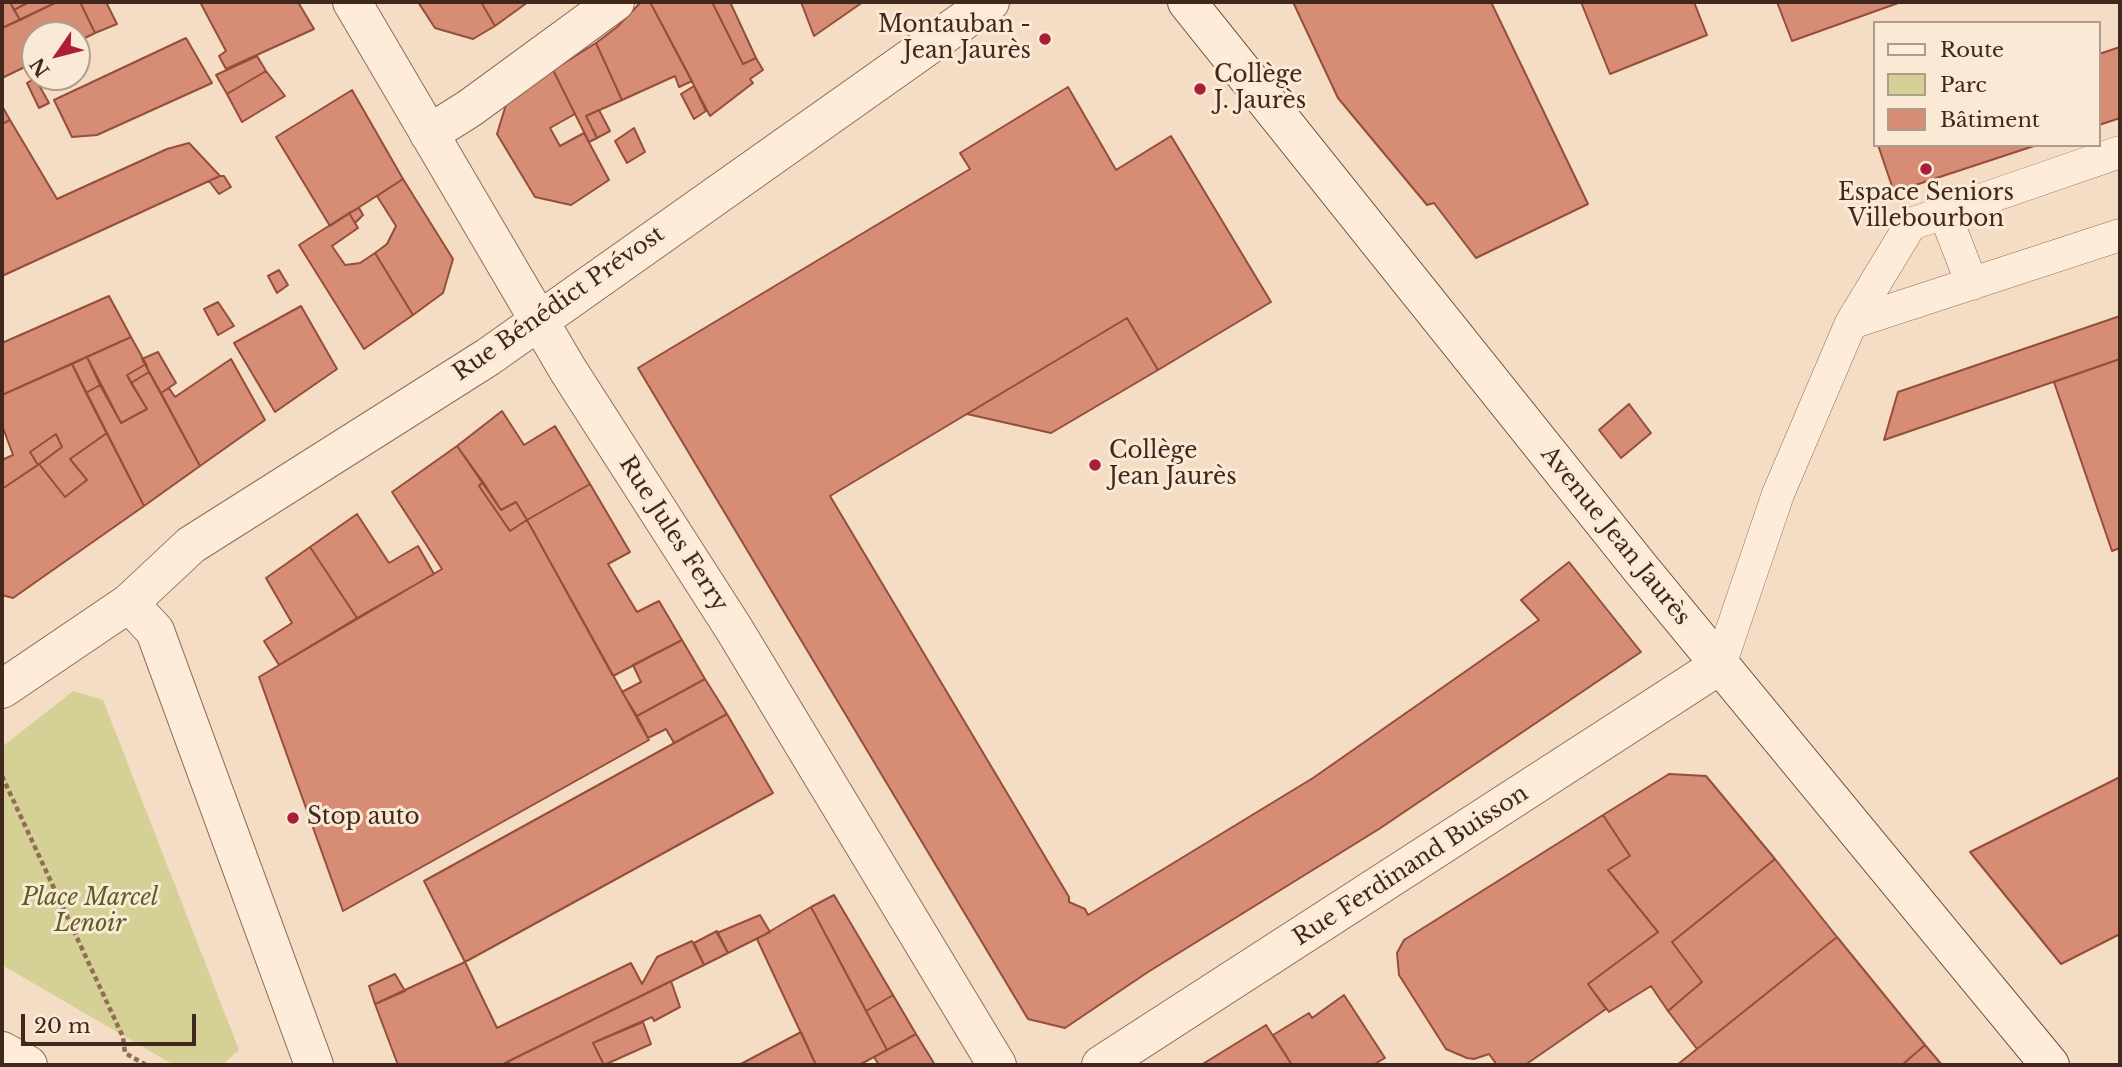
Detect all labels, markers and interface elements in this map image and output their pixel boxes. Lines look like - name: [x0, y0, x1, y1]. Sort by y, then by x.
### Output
- place label: Montauban - Jean Jaurès: [878, 12, 1031, 66]
- north arrow: [21, 21, 91, 91]
- legend: [1874, 21, 2101, 147]
- marker: Montauban - Jean Jaurès: [1037, 31, 1053, 47]
- text: Route: [1940, 37, 2004, 63]
- text: N: [25, 53, 55, 81]
- place label: Collège J. Jaurès: [1214, 62, 1306, 116]
- text: Parc: [1940, 72, 1987, 98]
- marker: Collège J. Jaurès: [1192, 81, 1208, 97]
- text: Bâtiment: [1940, 107, 2040, 133]
- marker: Espace Seniors Villebourbon: [1918, 161, 1934, 177]
- place label: Espace Seniors Villebourbon: [1838, 180, 2014, 234]
- street label: Rue Bénédict Prévost: [448, 221, 670, 387]
- place label: Collège Jean Jaurès: [1109, 438, 1237, 492]
- street label: Avenue Jean Jaurès: [1534, 441, 1696, 631]
- street label: Rue Jules Ferry: [613, 451, 733, 617]
- marker: Collège Jean Jaurès: [1087, 457, 1103, 473]
- street label: Rue Ferdinand Buisson: [1289, 780, 1533, 952]
- place label: Stop auto: [307, 804, 420, 832]
- marker: Stop auto: [285, 810, 301, 826]
- park label: Place Marcel Lenoir: [22, 885, 158, 939]
- scale bar: [24, 1000, 200, 1044]
- text: 20 m: [34, 1013, 91, 1039]

